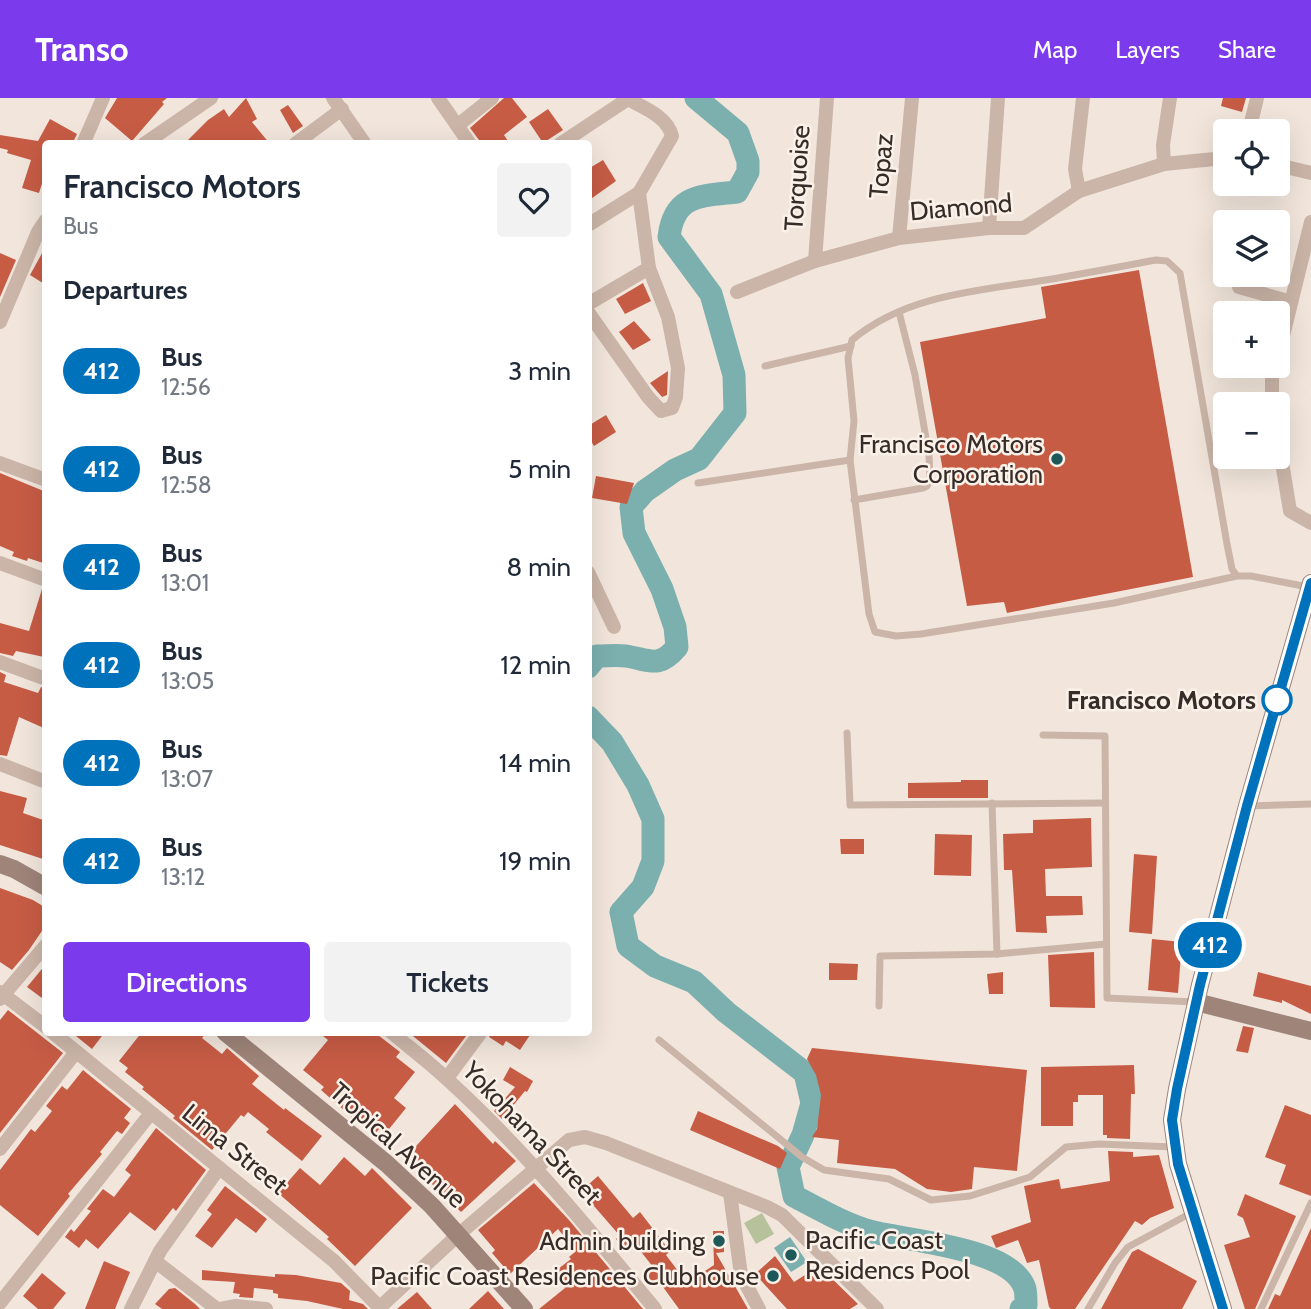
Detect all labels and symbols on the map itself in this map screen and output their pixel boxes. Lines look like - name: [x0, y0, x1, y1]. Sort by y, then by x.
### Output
- street label: Torquoise: [777, 124, 817, 232]
- street label: Topaz: [862, 132, 900, 200]
- street label: Diamond: [908, 187, 1014, 227]
- place label: Francisco Motors Corporation: [859, 428, 1043, 490]
- marker: Francisco Motors Corporation: [1049, 451, 1065, 467]
- place label: Francisco Motors: [1067, 684, 1256, 716]
- marker: Francisco Motors: [1262, 685, 1292, 715]
- line badge: 412: [1170, 922, 1250, 968]
- street label: Yokohama Street: [455, 1054, 609, 1211]
- street label: Tropical Avenue: [323, 1075, 473, 1215]
- street label: Lima Street: [176, 1097, 294, 1201]
- place label: Pacific Coast Residencs Pool: [805, 1224, 970, 1286]
- place label: Admin building: [539, 1225, 706, 1257]
- marker: Admin building: [711, 1233, 727, 1249]
- marker: Pacific Coast Residencs Pool: [783, 1247, 799, 1263]
- place label: Pacific Coast Residences Clubhouse: [370, 1260, 759, 1292]
- marker: Pacific Coast Residences Clubhouse: [765, 1268, 781, 1284]

